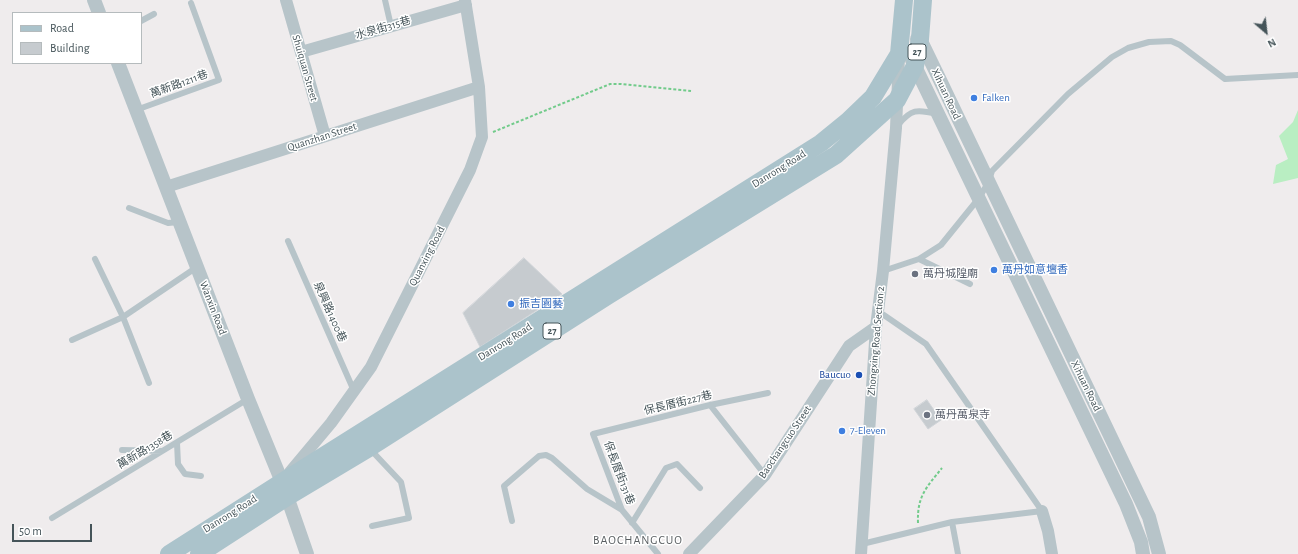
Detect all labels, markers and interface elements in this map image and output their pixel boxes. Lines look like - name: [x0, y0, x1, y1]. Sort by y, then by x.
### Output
- legend: [12, 12, 142, 64]
- north arrow: [1246, 12, 1286, 52]
- street label: 水泉街315巷: [354, 14, 412, 42]
- text: Road: [50, 22, 74, 34]
- street label: Shuiquan Street: [289, 33, 321, 103]
- text: N: [1266, 36, 1278, 50]
- text: Building: [50, 42, 90, 54]
- road number: 27: [908, 44, 926, 60]
- street label: Xihuan Road: [928, 66, 964, 122]
- street label: 萬新路1211巷: [148, 67, 210, 101]
- place label: Falken: [982, 91, 1010, 105]
- marker: Falken: [969, 93, 979, 103]
- street label: Quanzhan Street: [286, 120, 358, 154]
- street label: Danrong Road: [750, 147, 808, 191]
- street label: Quanxing Road: [406, 224, 448, 288]
- place label: 萬丹如意壇香: [1002, 263, 1068, 277]
- marker: 萬丹如意壇香: [989, 265, 999, 275]
- place label: 萬丹城隍廟: [923, 267, 978, 281]
- marker: 萬丹城隍廟: [910, 269, 920, 279]
- street label: Wanxin Road: [197, 279, 229, 337]
- street label: 泉興路1400巷: [311, 280, 349, 344]
- street label: Zhongxing Road Section 2: [865, 286, 887, 396]
- place label: 振吉園藝: [519, 297, 563, 311]
- marker: 振吉園藝: [506, 299, 516, 309]
- street label: Danrong Road: [476, 320, 534, 364]
- road number: 27: [543, 323, 561, 339]
- street label: Xihuan Road: [1068, 358, 1104, 414]
- place label: Baucuo: [819, 368, 851, 382]
- marker: Baucuo: [854, 370, 864, 380]
- street label: 保長厝街227巷: [643, 388, 713, 418]
- street label: Baochangcuo Street: [756, 403, 814, 481]
- place label: 萬丹萬泉寺: [935, 408, 990, 422]
- marker: 萬丹萬泉寺: [922, 410, 932, 420]
- place label: 7-Eleven: [850, 424, 886, 438]
- marker: 7-Eleven: [837, 426, 847, 436]
- street label: 萬新路1358巷: [115, 428, 175, 472]
- street label: 保長厝街131巷: [601, 439, 637, 507]
- street label: Danrong Road: [201, 492, 259, 536]
- scale bar: [14, 516, 94, 542]
- text: 50 m: [19, 525, 42, 537]
- district label: BAOCHANGCUO: [593, 533, 683, 547]

